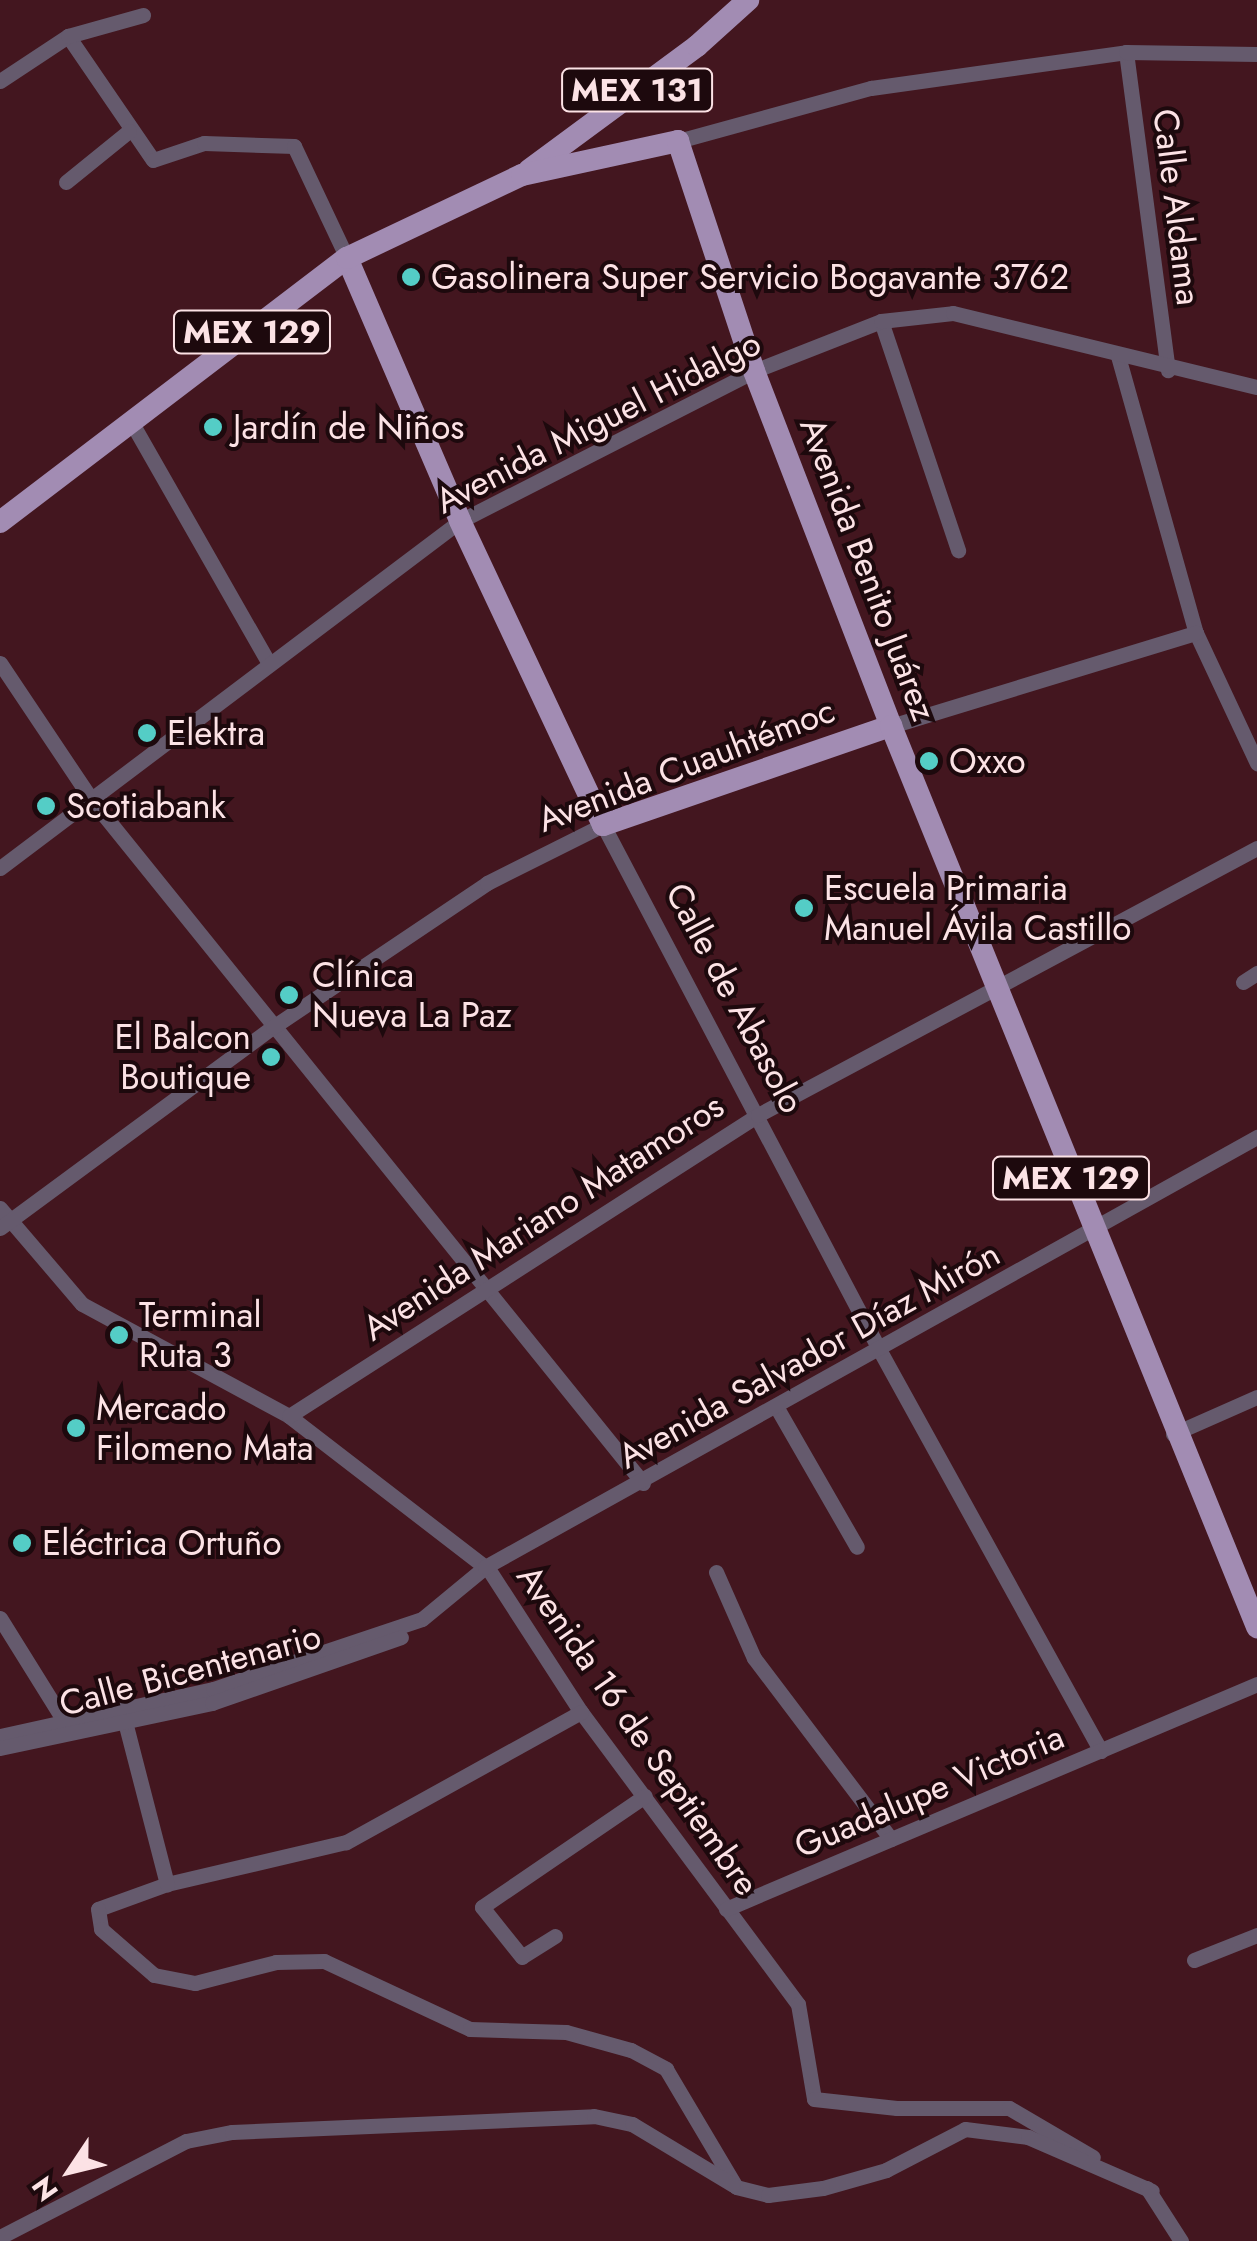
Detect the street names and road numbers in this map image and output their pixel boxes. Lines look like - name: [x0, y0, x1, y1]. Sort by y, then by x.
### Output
- road number: MEX 131: [560, 63, 714, 117]
- street label: Calle Aldama: [1144, 106, 1210, 308]
- road number: MEX 129: [172, 305, 332, 359]
- street label: Avenida Miguel Hidalgo: [428, 322, 768, 522]
- street label: Avenida Benito Juárez: [791, 412, 945, 726]
- street label: Avenida Cuauhtémoc: [532, 689, 840, 841]
- street label: Calle de Abasolo: [657, 876, 813, 1120]
- street label: Avenida Mariano Matamoros: [355, 1085, 731, 1349]
- road number: MEX 129: [991, 1151, 1151, 1205]
- street label: Avenida Salvador Díaz Mirón: [611, 1232, 1007, 1478]
- street label: Avenida 16 de Septiembre: [508, 1557, 768, 1903]
- street label: Calle Bicentenario: [55, 1615, 325, 1725]
- street label: Guadalupe Victoria: [788, 1715, 1070, 1867]

